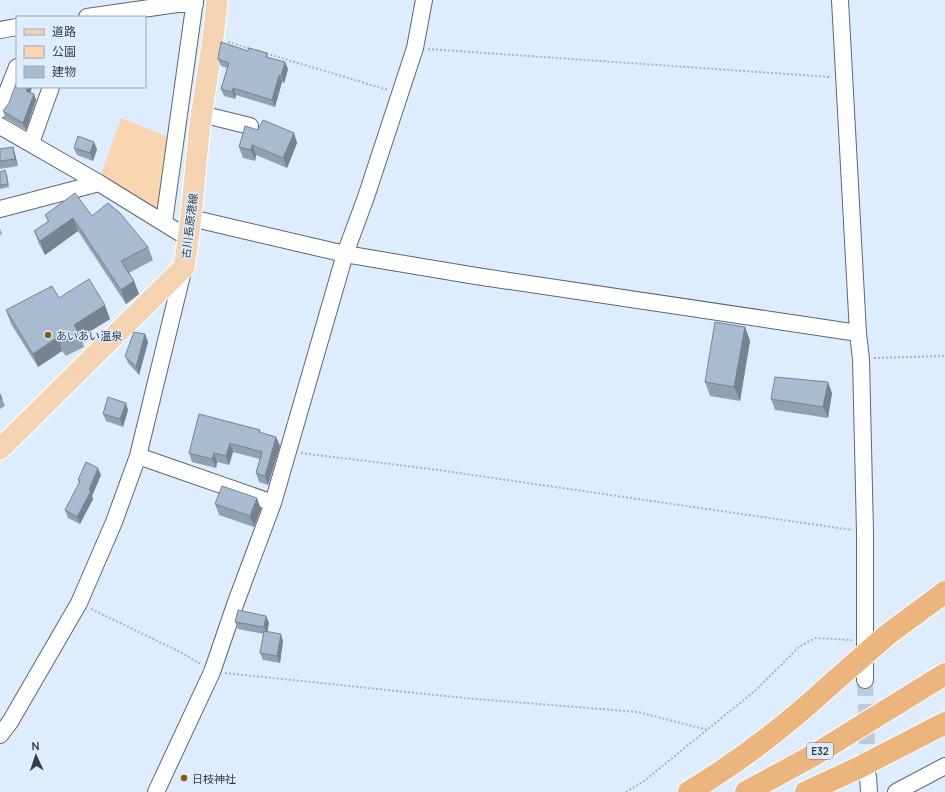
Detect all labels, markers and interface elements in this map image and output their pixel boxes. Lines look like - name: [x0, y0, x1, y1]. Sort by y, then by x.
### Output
- legend: [16, 16, 146, 88]
- text: 道路: [52, 23, 76, 40]
- text: 公園: [52, 43, 76, 60]
- text: 建物: [52, 63, 76, 80]
- street label: 古川長原港線: [178, 192, 200, 260]
- place label: あいあい温泉: [56, 328, 123, 343]
- marker: あいあい温泉: [43, 330, 53, 340]
- north arrow: [16, 736, 56, 776]
- text: N: [31, 738, 40, 753]
- road number: E32: [807, 743, 833, 759]
- place label: 日枝神社: [192, 771, 236, 786]
- marker: 日枝神社: [179, 773, 189, 783]

